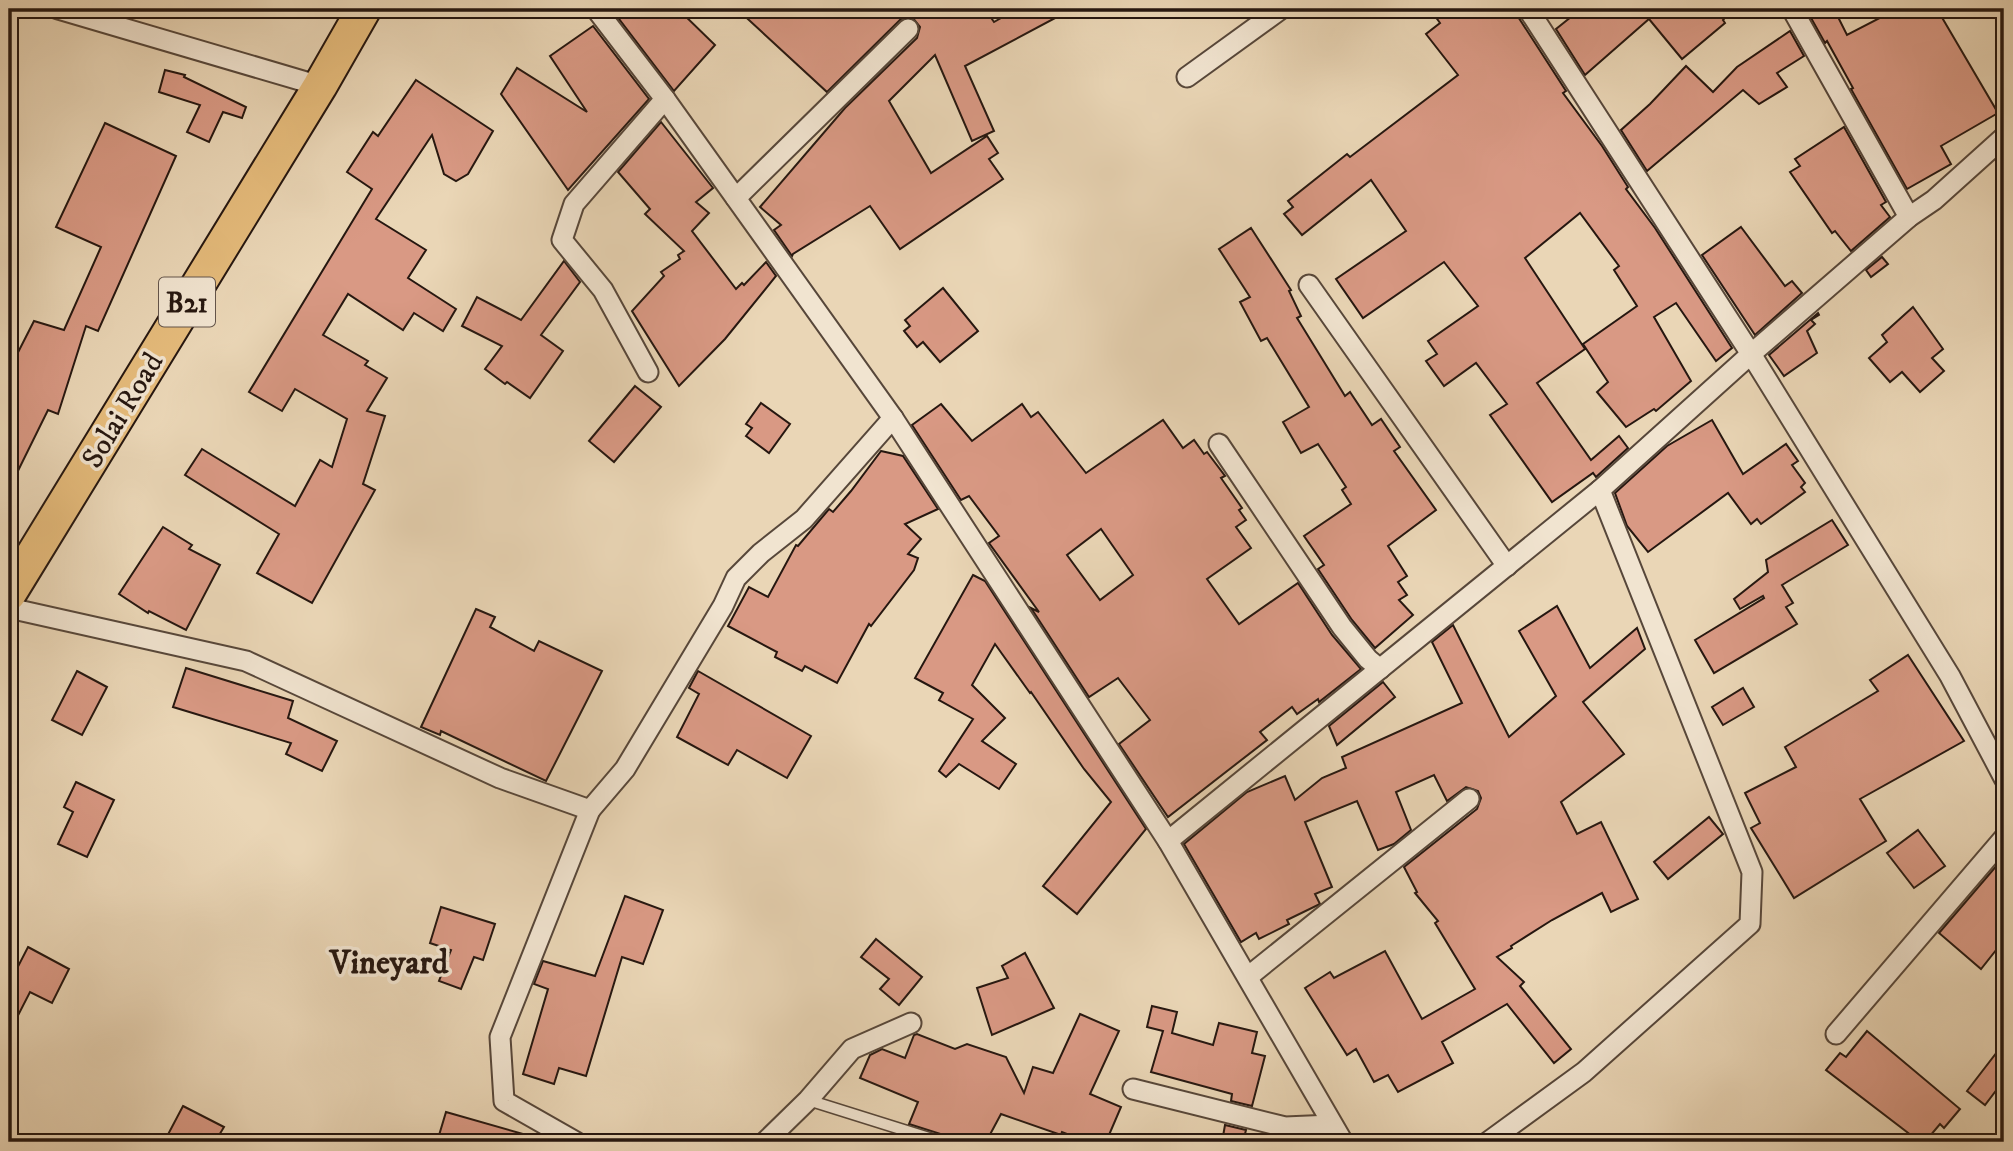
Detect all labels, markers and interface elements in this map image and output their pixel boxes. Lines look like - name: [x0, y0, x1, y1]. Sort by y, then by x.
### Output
- road number: B21: [159, 278, 215, 326]
- street label: Solai Road: [74, 346, 172, 475]
- district label: Vineyard: [328, 943, 449, 984]

